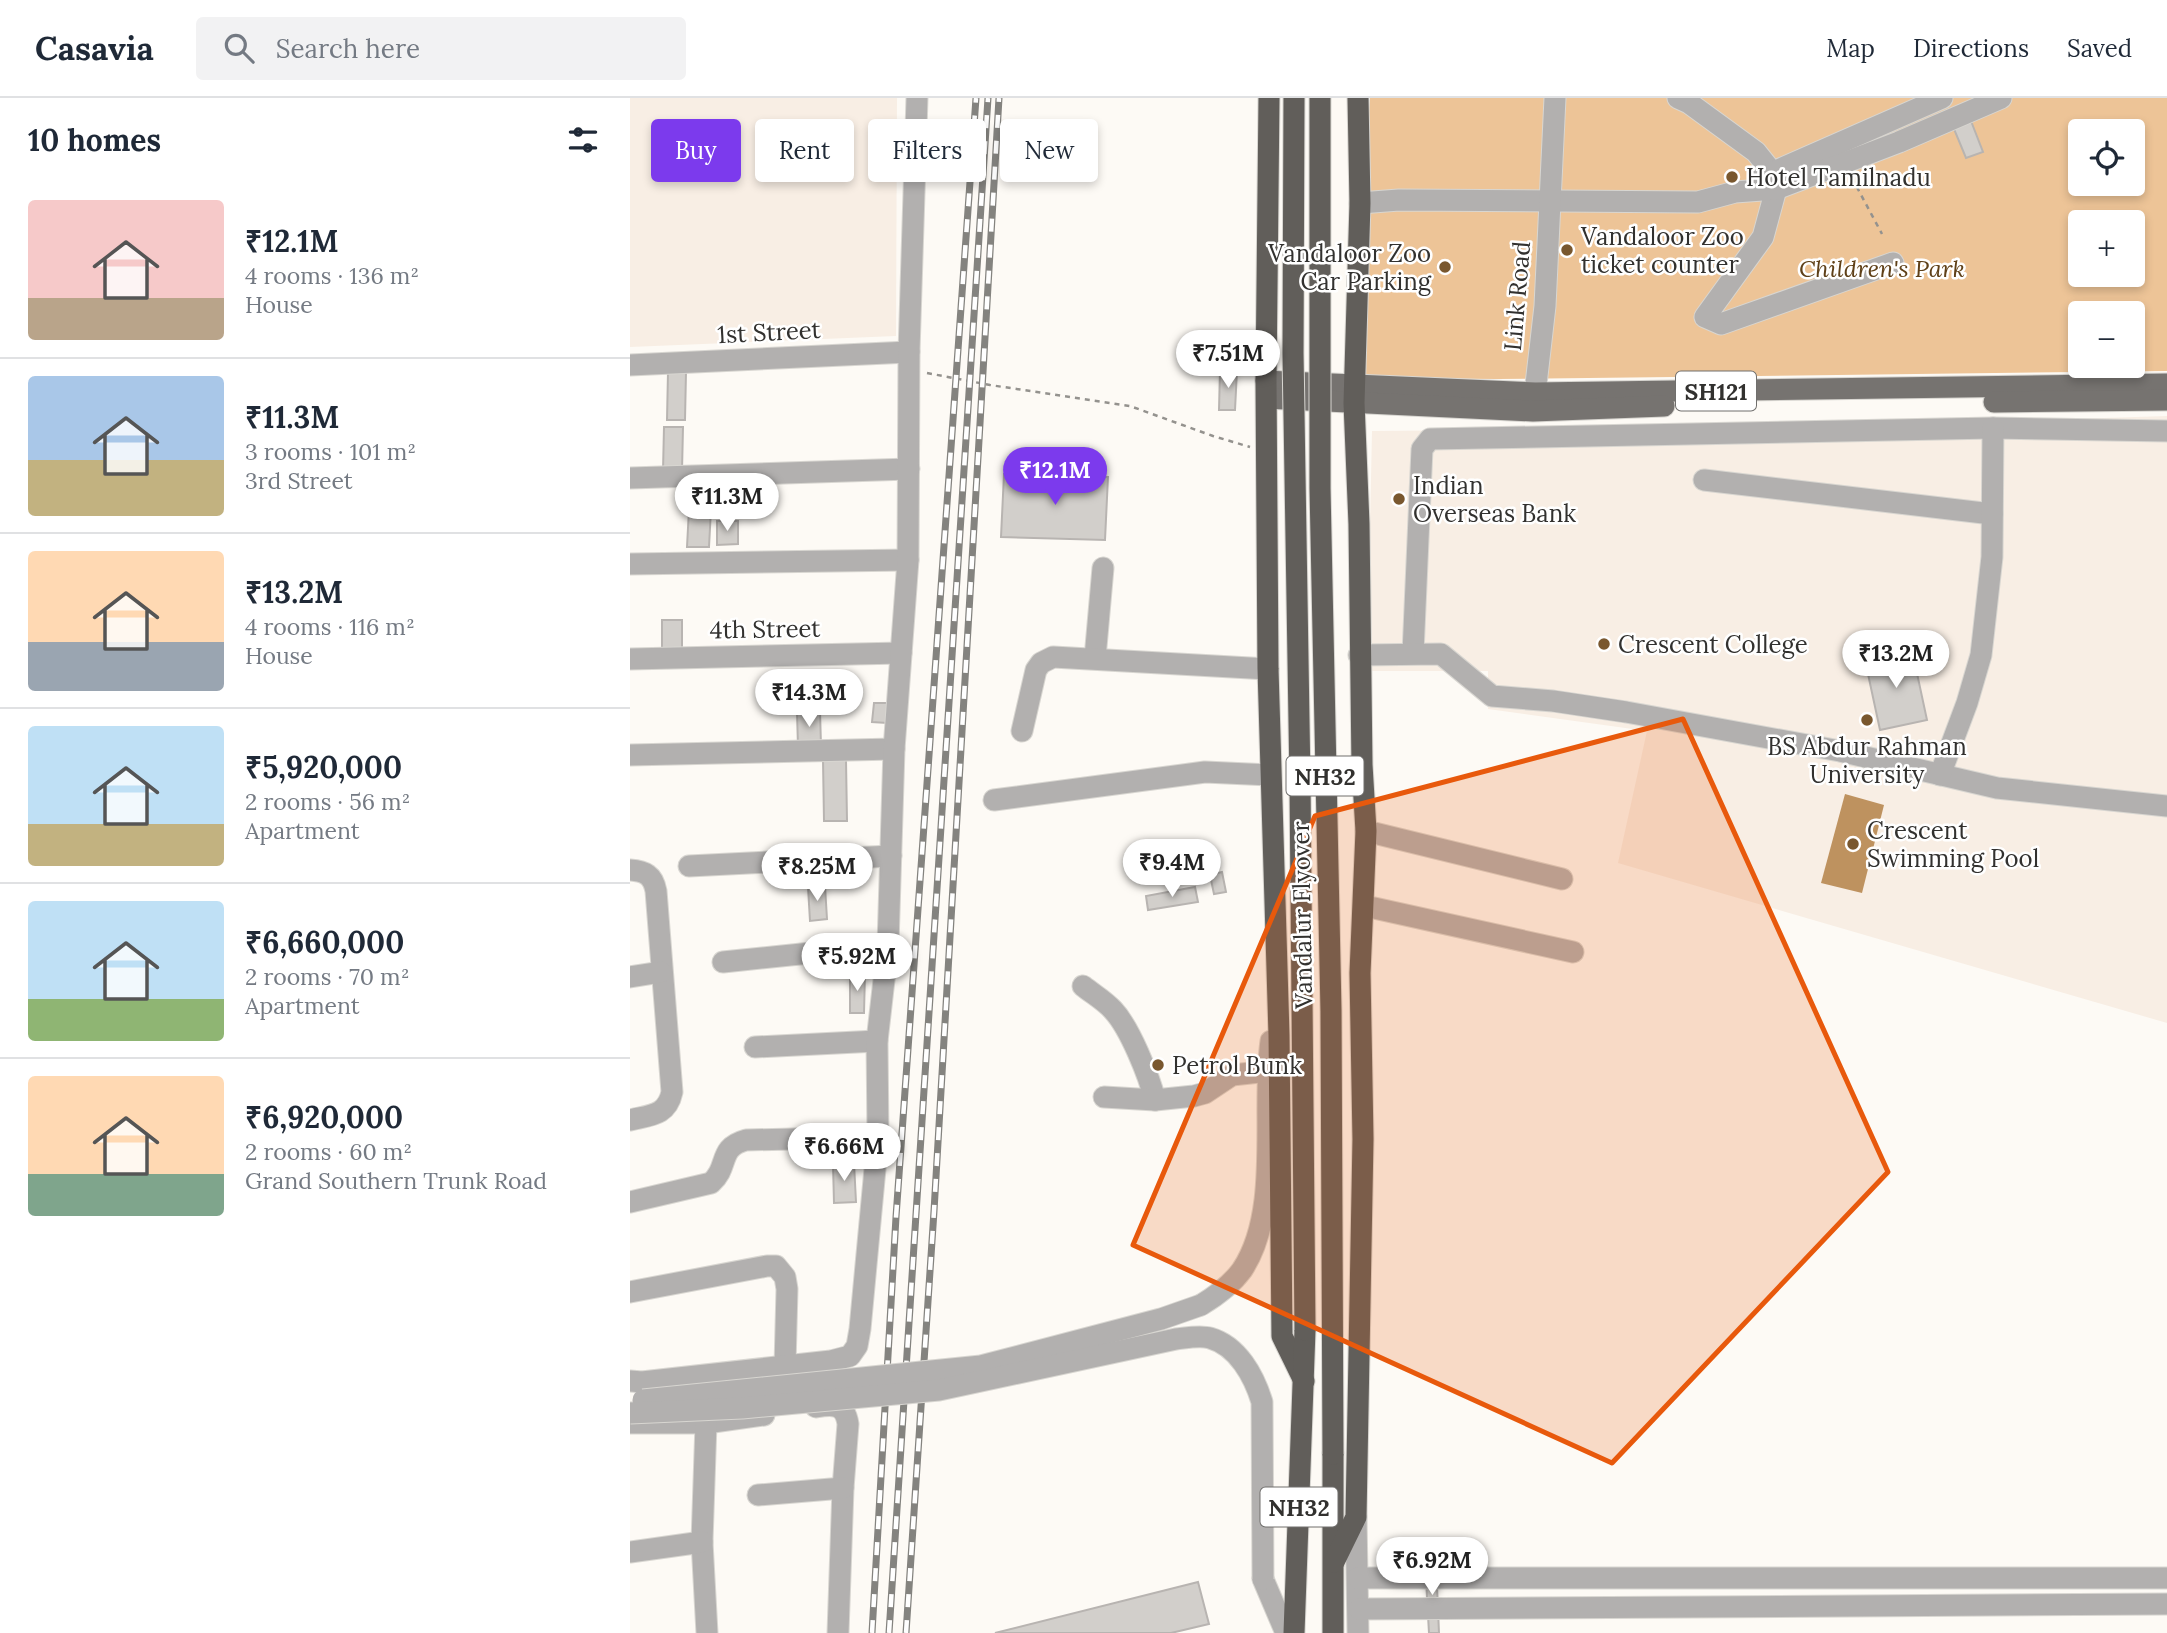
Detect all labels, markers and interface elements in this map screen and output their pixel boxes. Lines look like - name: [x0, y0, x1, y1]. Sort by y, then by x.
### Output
- search box: [196, 17, 686, 80]
- text: Casavia: [35, 27, 154, 69]
- icon: search: [220, 29, 258, 67]
- text: Search here: [276, 32, 420, 65]
- text: Map: [1826, 33, 1875, 64]
- text: Directions: [1913, 33, 2029, 64]
- text: Saved: [2067, 33, 2132, 64]
- chip: Buy: [651, 119, 741, 182]
- chip: Rent: [755, 119, 854, 182]
- chip: Filters: [868, 119, 986, 182]
- chip: New: [1000, 119, 1098, 182]
- map controls: [2068, 119, 2145, 378]
- button: locate: [2068, 119, 2145, 196]
- text: 10 homes: [28, 121, 161, 159]
- icon: filters: [564, 121, 602, 159]
- place label: Hotel Tamilnadu: [1746, 162, 1931, 193]
- marker: Hotel Tamilnadu: [1724, 169, 1740, 185]
- button: +: [2068, 210, 2145, 287]
- place label: Vandaloor Zoo ticket counter: [1580, 221, 1744, 280]
- text: ₹12.1M: [245, 222, 339, 260]
- icon: home: [84, 228, 168, 312]
- place label: Vandaloor Zoo Car Parking: [1267, 238, 1432, 297]
- street label: Link Road: [1497, 240, 1537, 352]
- marker: Vandaloor Zoo ticket counter: [1559, 242, 1575, 258]
- park label: Children's Park: [1799, 253, 1965, 284]
- marker: Vandaloor Zoo Car Parking: [1437, 259, 1453, 275]
- text: 4 rooms · 136 m²: [245, 261, 419, 290]
- text: House: [245, 290, 313, 319]
- button: −: [2068, 301, 2145, 378]
- street label: 1st Street: [717, 314, 822, 350]
- pin: ₹7.51M: [1171, 330, 1285, 390]
- text: ₹7.51M: [1192, 338, 1264, 367]
- road number: SH121: [1676, 372, 1756, 410]
- text: ₹11.3M: [245, 398, 339, 436]
- icon: home: [84, 404, 168, 488]
- text: 3 rooms · 101 m²: [245, 437, 416, 466]
- pin: ₹12.1M: [998, 448, 1112, 507]
- text: ₹12.1M: [1019, 455, 1091, 484]
- text: 3rd Street: [245, 466, 353, 495]
- place label: Indian Overseas Bank: [1413, 470, 1576, 529]
- pin: ₹11.3M: [670, 474, 784, 533]
- text: ₹11.3M: [691, 481, 763, 510]
- marker: Indian Overseas Bank: [1391, 491, 1407, 507]
- text: ₹13.2M: [245, 573, 343, 611]
- icon: home: [84, 579, 168, 663]
- text: 4 rooms · 116 m²: [245, 612, 415, 641]
- street label: 4th Street: [709, 613, 821, 645]
- place label: Crescent College: [1618, 629, 1808, 660]
- pin: ₹13.2M: [1839, 630, 1953, 690]
- marker: Crescent College: [1596, 636, 1612, 652]
- text: ₹13.2M: [1858, 638, 1934, 667]
- text: House: [245, 641, 313, 670]
- pin: ₹14.3M: [752, 670, 866, 729]
- text: ₹14.3M: [771, 677, 847, 706]
- marker: BS Abdur Rahman University: [1859, 712, 1875, 728]
- place label: BS Abdur Rahman University: [1767, 731, 1967, 790]
- text: ₹5,920,000: [245, 748, 402, 786]
- icon: home: [84, 754, 168, 838]
- road number: NH32: [1286, 756, 1364, 796]
- text: 2 rooms · 56 m²: [245, 787, 410, 816]
- place label: Crescent Swimming Pool: [1867, 815, 2039, 874]
- text: Apartment: [245, 816, 360, 845]
- street label: Vandalur Flyover: [1285, 820, 1319, 1010]
- marker: Crescent Swimming Pool: [1845, 836, 1861, 852]
- pin: ₹9.4M: [1123, 840, 1221, 899]
- pin: ₹8.25M: [760, 844, 874, 903]
- text: ₹9.4M: [1139, 847, 1205, 876]
- text: ₹8.25M: [778, 851, 856, 880]
- text: ₹6,660,000: [245, 923, 404, 961]
- icon: home: [84, 929, 168, 1013]
- pin: ₹5.92M: [800, 934, 914, 993]
- text: ₹5.92M: [818, 941, 896, 970]
- text: 2 rooms · 70 m²: [245, 962, 410, 991]
- text: Apartment: [245, 991, 360, 1020]
- place label: Petrol Bunk: [1172, 1050, 1302, 1081]
- marker: Petrol Bunk: [1150, 1057, 1166, 1073]
- text: ₹6,920,000: [245, 1098, 403, 1136]
- icon: home: [84, 1104, 168, 1188]
- pin: ₹6.66M: [787, 1124, 901, 1183]
- text: ₹6.66M: [804, 1131, 884, 1160]
- text: 2 rooms · 60 m²: [245, 1137, 412, 1166]
- text: Grand Southern Trunk Road: [245, 1166, 547, 1195]
- road number: NH32: [1260, 1488, 1338, 1526]
- pin: ₹6.92M: [1375, 1538, 1489, 1597]
- text: ₹6.92M: [1392, 1545, 1472, 1574]

